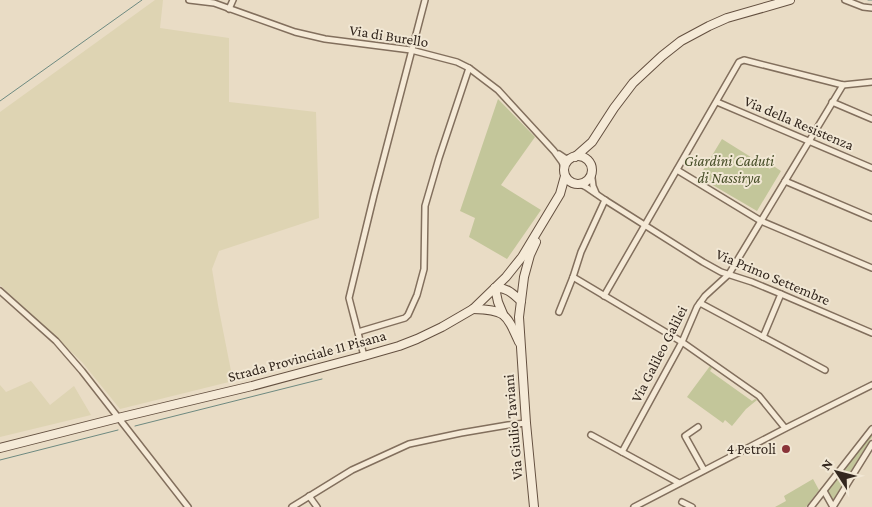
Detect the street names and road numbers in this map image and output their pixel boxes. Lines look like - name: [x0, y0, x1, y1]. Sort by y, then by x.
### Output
- street label: Via di Burello: [348, 22, 430, 50]
- street label: Via della Resistenza: [742, 93, 856, 153]
- street label: Via Primo Settembre: [713, 246, 833, 308]
- street label: Via Galileo Galilei: [628, 303, 690, 405]
- street label: Strada Provinciale 11 Pisana: [226, 327, 388, 385]
- street label: Via Giulio Taviani: [500, 374, 526, 480]

